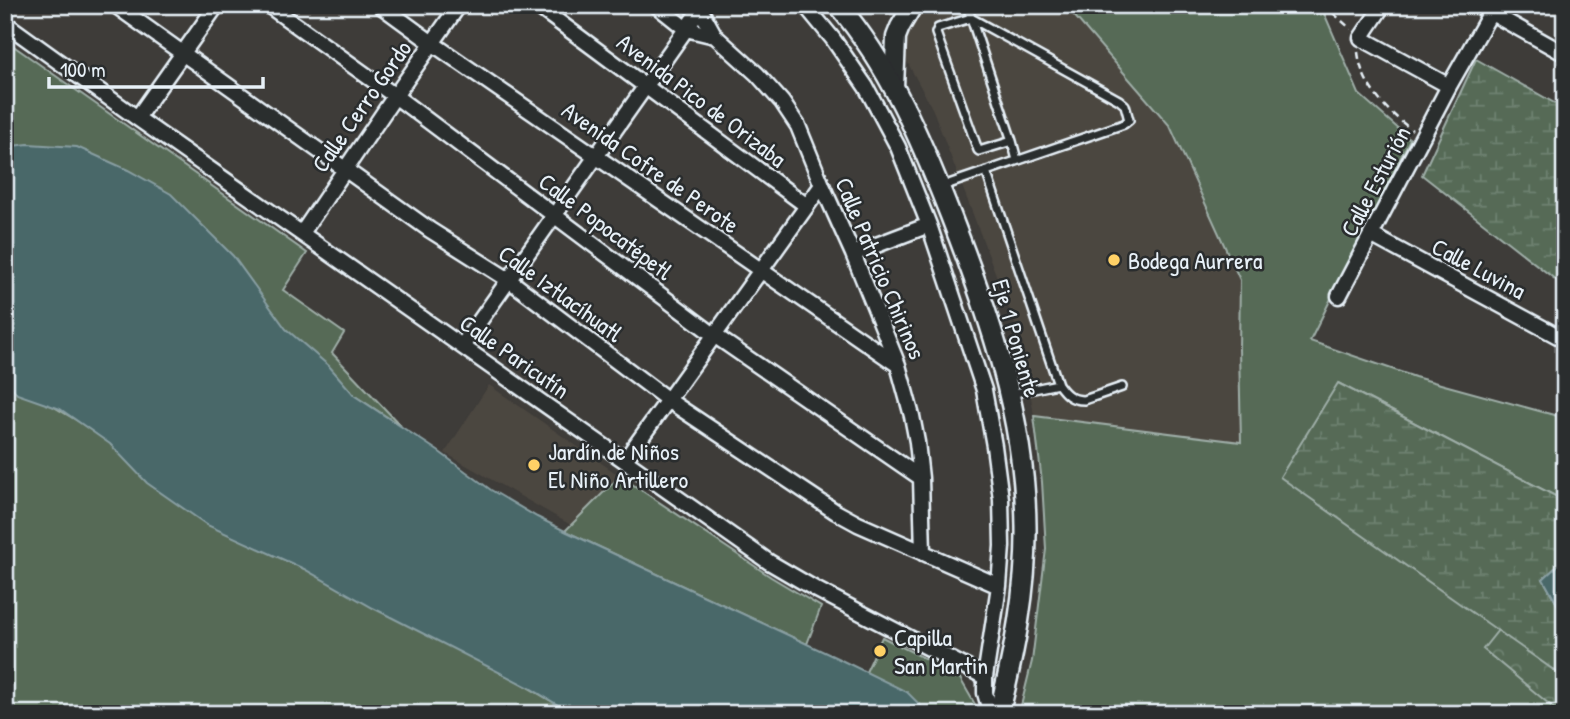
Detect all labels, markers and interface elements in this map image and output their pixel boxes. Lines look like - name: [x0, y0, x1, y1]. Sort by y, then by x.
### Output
- street label: Avenida Pico de Orizaba: [611, 26, 793, 174]
- street label: Calle Cerro Gordo: [304, 34, 418, 178]
- scale bar: [49, 46, 262, 90]
- text: 100 m: [60, 55, 106, 84]
- street label: Avenida Cofre de Perote: [556, 94, 746, 240]
- street label: Calle Esturión: [1333, 120, 1417, 242]
- street label: Calle Popocatépetl: [532, 165, 680, 287]
- street label: Calle Patricio Chirinos: [828, 172, 934, 364]
- street label: Calle Luvina: [1427, 230, 1531, 306]
- street label: Calle Iztlacíhuatl: [492, 237, 630, 349]
- place label: Bodega Aurrera: [1128, 244, 1262, 276]
- marker: Bodega Aurrera: [1106, 252, 1122, 268]
- street label: Eje 1 Poniente: [985, 275, 1049, 401]
- street label: Calle Paricutín: [454, 306, 576, 406]
- place label: Jardín de Niños El Niño Artillero: [548, 435, 688, 495]
- marker: Jardín de Niños El Niño Artillero: [526, 457, 542, 473]
- place label: Capilla San Martin: [894, 621, 988, 681]
- marker: Capilla San Martin: [872, 643, 888, 659]

